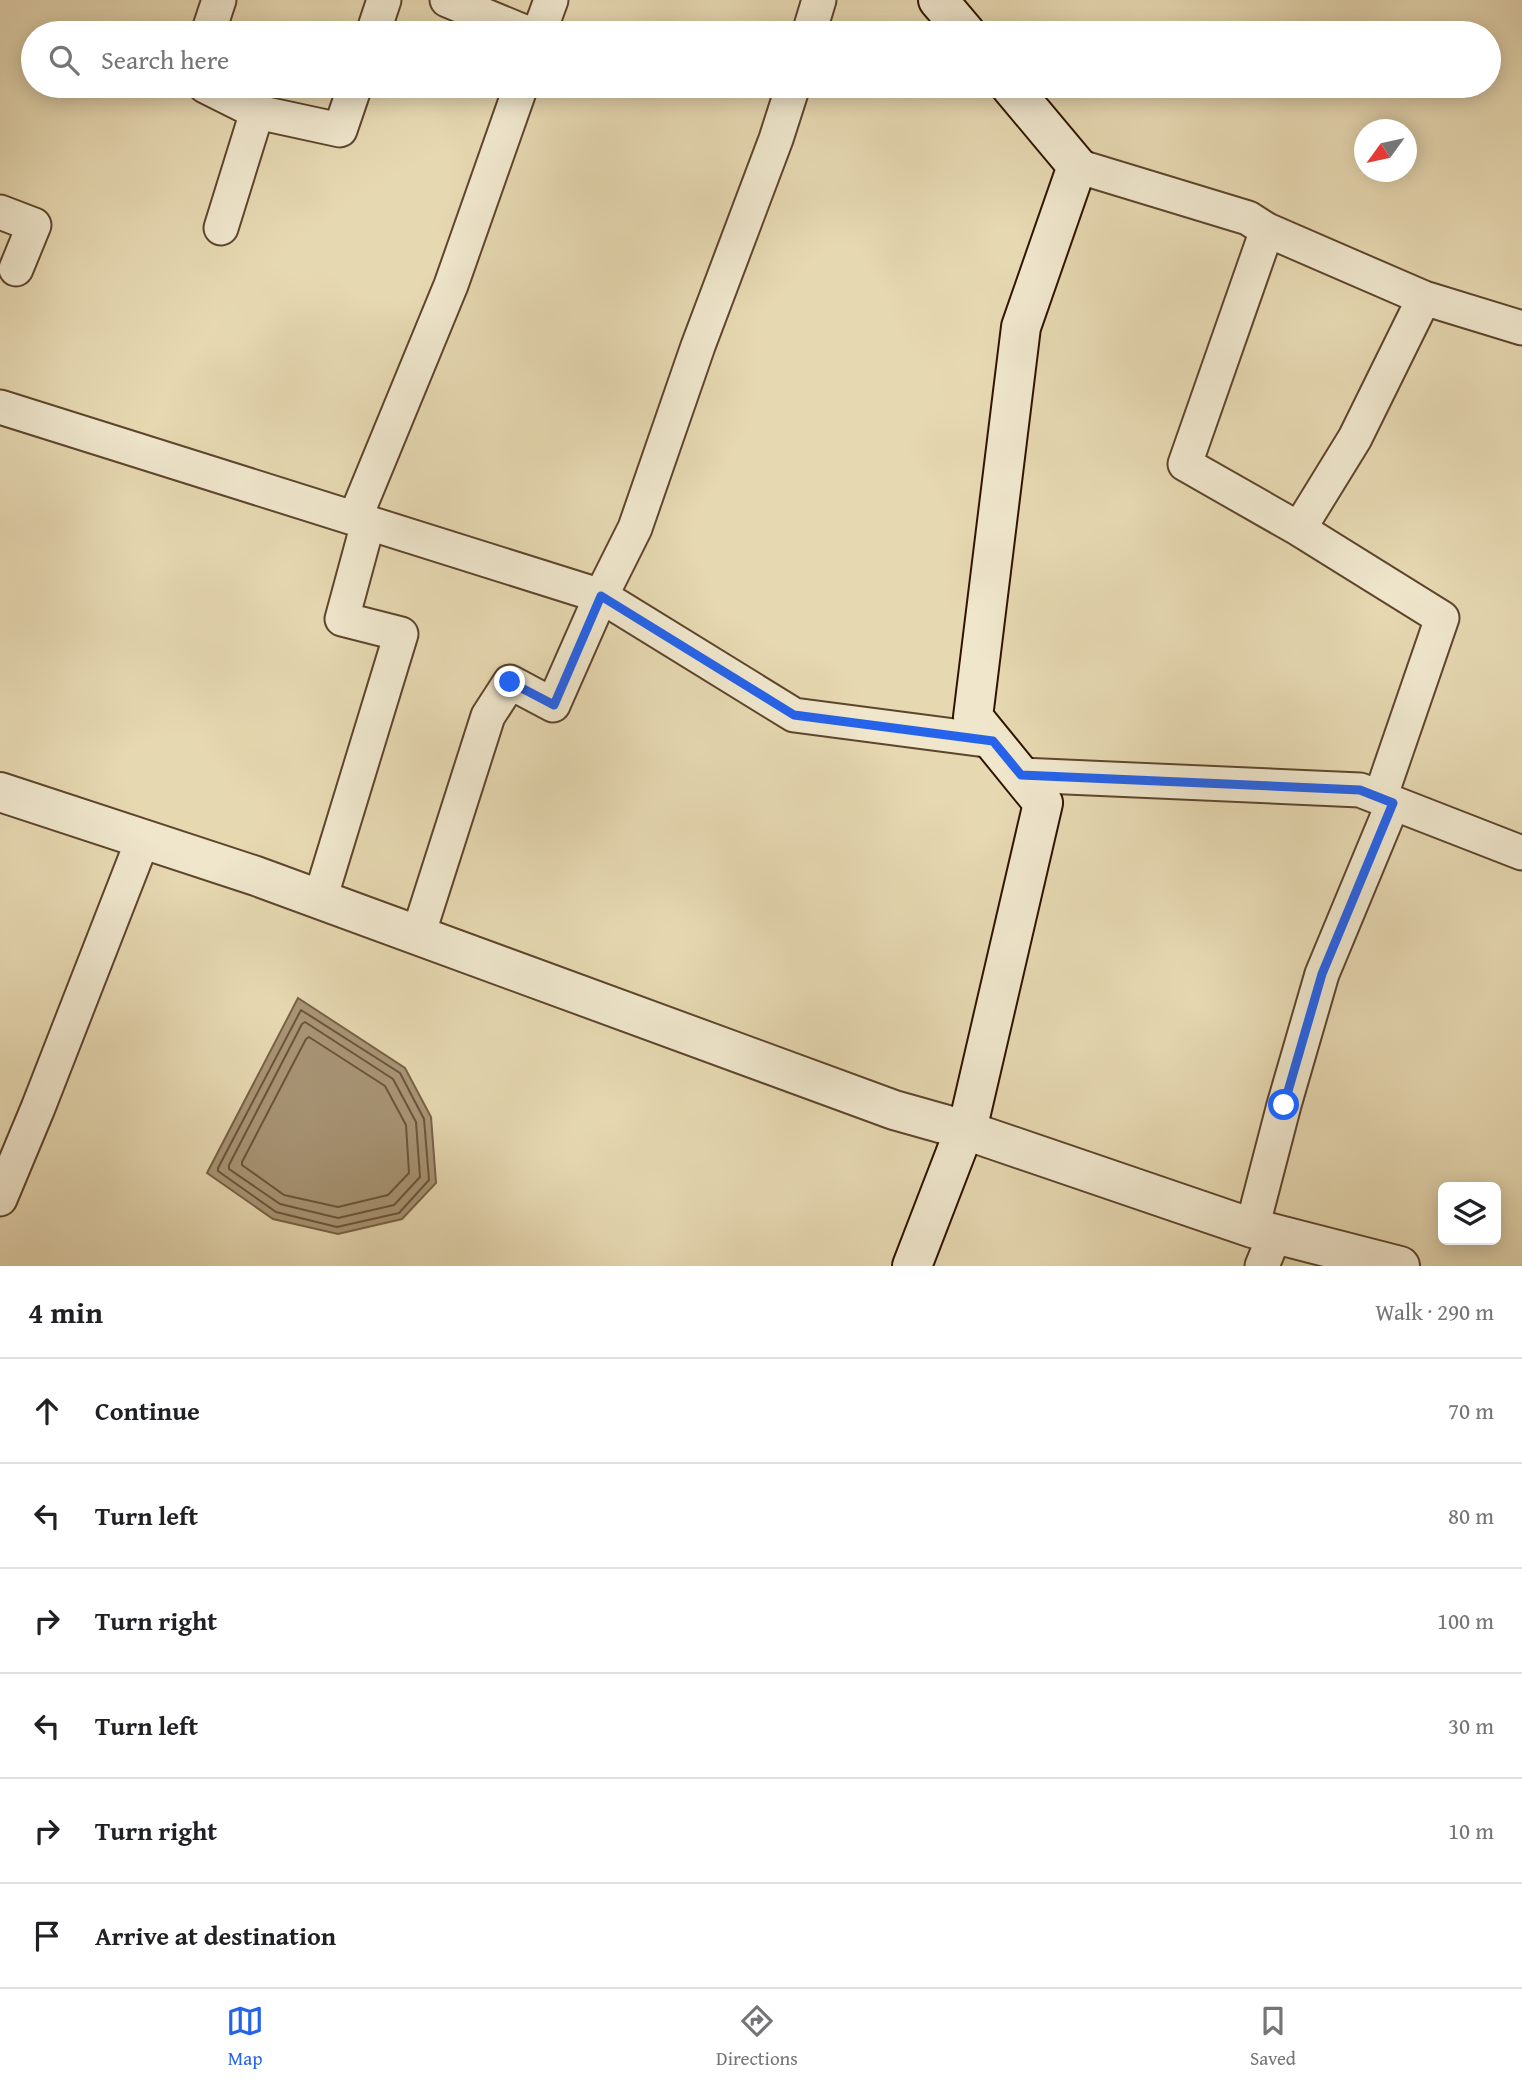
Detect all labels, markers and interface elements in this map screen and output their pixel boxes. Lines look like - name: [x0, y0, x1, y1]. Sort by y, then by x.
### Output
- search box: [21, 21, 1501, 98]
- text: Search here: [101, 40, 229, 79]
- icon: search: [45, 41, 83, 79]
- north arrow: [1354, 119, 1417, 182]
- route end: [494, 666, 525, 697]
- route start: [1268, 1089, 1299, 1120]
- map controls: [1438, 1182, 1501, 1245]
- button: layers: [1438, 1182, 1501, 1245]
- text: 4 min: [28, 1290, 103, 1334]
- text: Walk · 290 m: [1375, 1295, 1494, 1328]
- text: Continue: [95, 1391, 200, 1430]
- icon: ahead: [28, 1392, 66, 1430]
- text: 70 m: [1448, 1394, 1494, 1427]
- text: Turn left: [95, 1496, 198, 1535]
- icon: left: [28, 1497, 66, 1535]
- text: 80 m: [1448, 1499, 1494, 1532]
- text: Turn right: [95, 1601, 217, 1640]
- icon: right: [28, 1602, 66, 1640]
- text: 100 m: [1437, 1604, 1494, 1637]
- text: Turn left: [95, 1706, 198, 1745]
- icon: left: [28, 1707, 66, 1745]
- text: 30 m: [1448, 1709, 1494, 1742]
- text: Turn right: [95, 1811, 217, 1850]
- icon: right: [28, 1812, 66, 1850]
- text: 10 m: [1448, 1814, 1494, 1847]
- text: Arrive at destination: [95, 1916, 336, 1955]
- icon: arrive: [28, 1917, 66, 1955]
- tab: Map: [226, 2002, 264, 2072]
- tab: Directions: [716, 2002, 798, 2072]
- tab: Saved: [1250, 2002, 1296, 2072]

